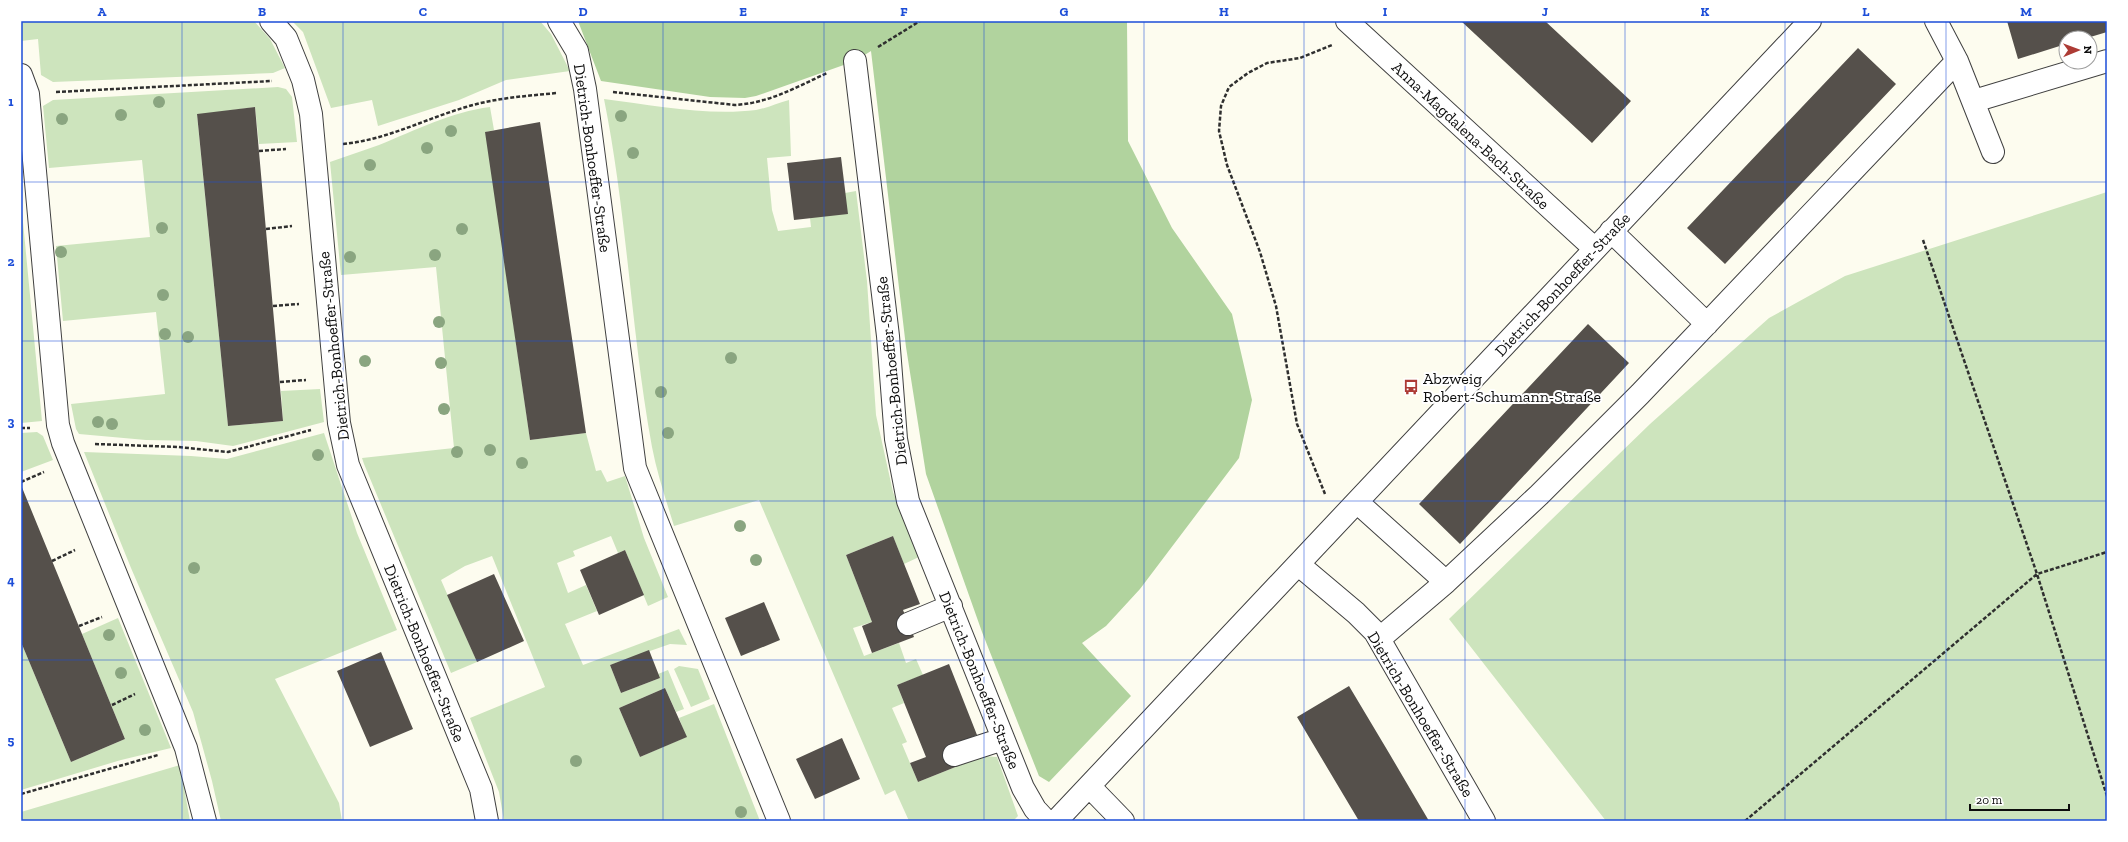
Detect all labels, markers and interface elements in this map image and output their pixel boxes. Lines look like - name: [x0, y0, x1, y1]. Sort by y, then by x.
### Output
- text: A: [98, 4, 107, 19]
- text: B: [258, 4, 266, 19]
- text: C: [419, 4, 427, 19]
- text: D: [578, 4, 588, 19]
- text: E: [739, 4, 747, 19]
- text: F: [900, 4, 908, 19]
- text: G: [1060, 4, 1069, 19]
- text: H: [1219, 4, 1229, 19]
- text: I: [1383, 4, 1388, 19]
- text: J: [1542, 4, 1548, 19]
- text: K: [1701, 4, 1710, 19]
- text: L: [1862, 4, 1870, 19]
- text: M: [2020, 4, 2032, 19]
- north arrow: [2058, 30, 2098, 70]
- text: N: [2081, 46, 2094, 55]
- street label: Anna-Magdalena-Bach-Straße: [1388, 58, 1553, 213]
- street label: Dietrich-Bonhoeffer-Straße: [570, 63, 615, 253]
- text: 1: [8, 94, 14, 109]
- street label: Dietrich-Bonhoeffer-Straße: [1491, 208, 1634, 360]
- street label: Dietrich-Bonhoeffer-Straße: [314, 251, 353, 441]
- text: 2: [8, 254, 15, 269]
- street label: Dietrich-Bonhoeffer-Straße: [872, 276, 911, 466]
- place label: Abzweig Robert-Schumann-Straße: [1423, 369, 1601, 406]
- bus stop icon: Abzweig Robert-Schumann-Straße: [1402, 378, 1420, 396]
- text: 3: [8, 414, 15, 429]
- street label: Dietrich-Bonhoeffer-Straße: [380, 562, 469, 745]
- text: 4: [7, 573, 15, 588]
- street label: Dietrich-Bonhoeffer-Straße: [935, 589, 1024, 772]
- street label: Dietrich-Bonhoeffer-Straße: [1364, 628, 1478, 801]
- text: 5: [8, 733, 15, 748]
- scale bar: [1970, 786, 2069, 812]
- text: 20 m: [1976, 793, 2003, 807]

